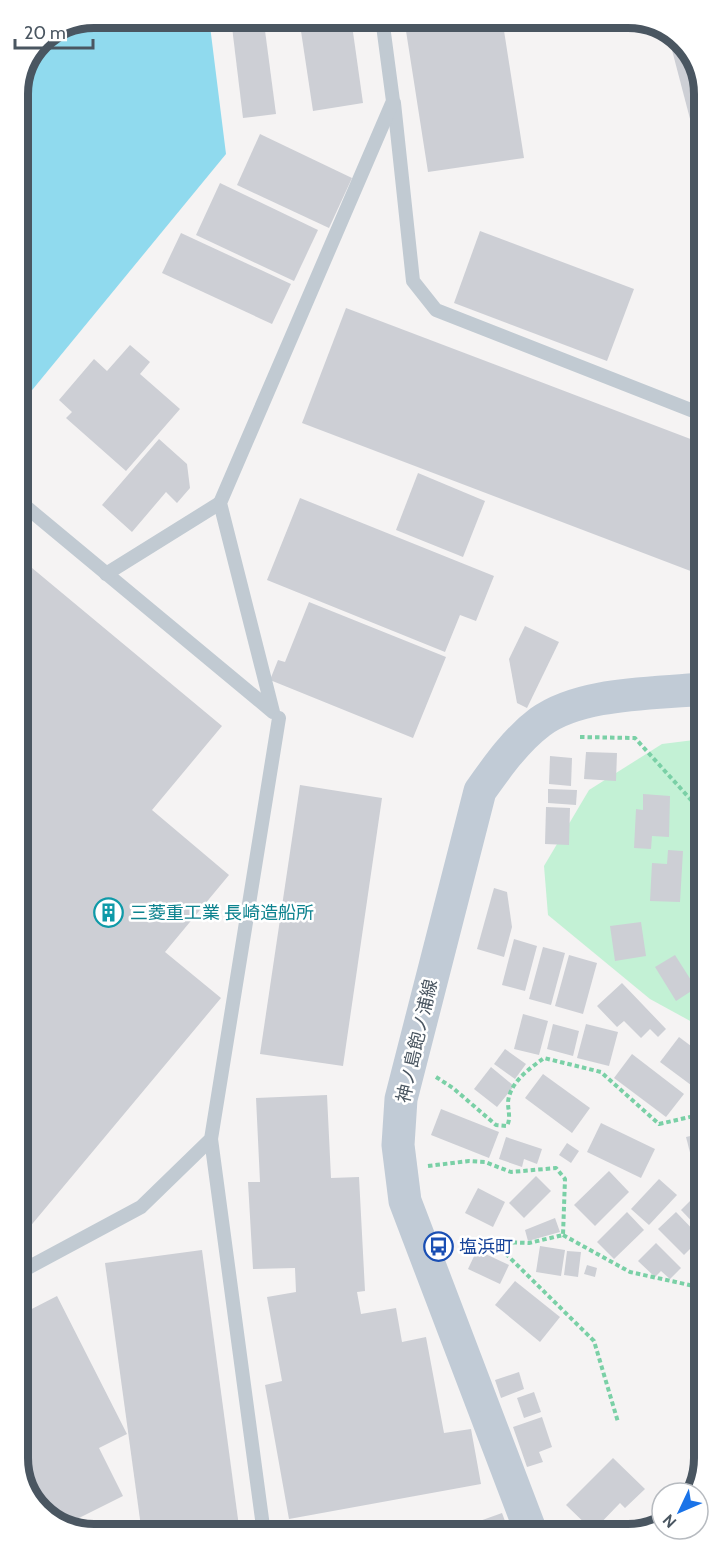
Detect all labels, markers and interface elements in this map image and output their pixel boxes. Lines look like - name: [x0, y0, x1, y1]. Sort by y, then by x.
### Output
- scale bar: [15, 12, 93, 50]
- text: 20 m: [24, 22, 66, 44]
- building icon: 三菱重工業 長崎造船所: [93, 897, 125, 929]
- place label: 三菱重工業 長崎造船所: [130, 902, 314, 924]
- street label: 神ノ島飽ノ浦線: [392, 977, 442, 1105]
- bus stop icon: 塩浜町: [422, 1231, 454, 1263]
- place label: 塩浜町: [459, 1236, 513, 1258]
- north arrow: [650, 1481, 710, 1541]
- text: N: [659, 1510, 680, 1532]

